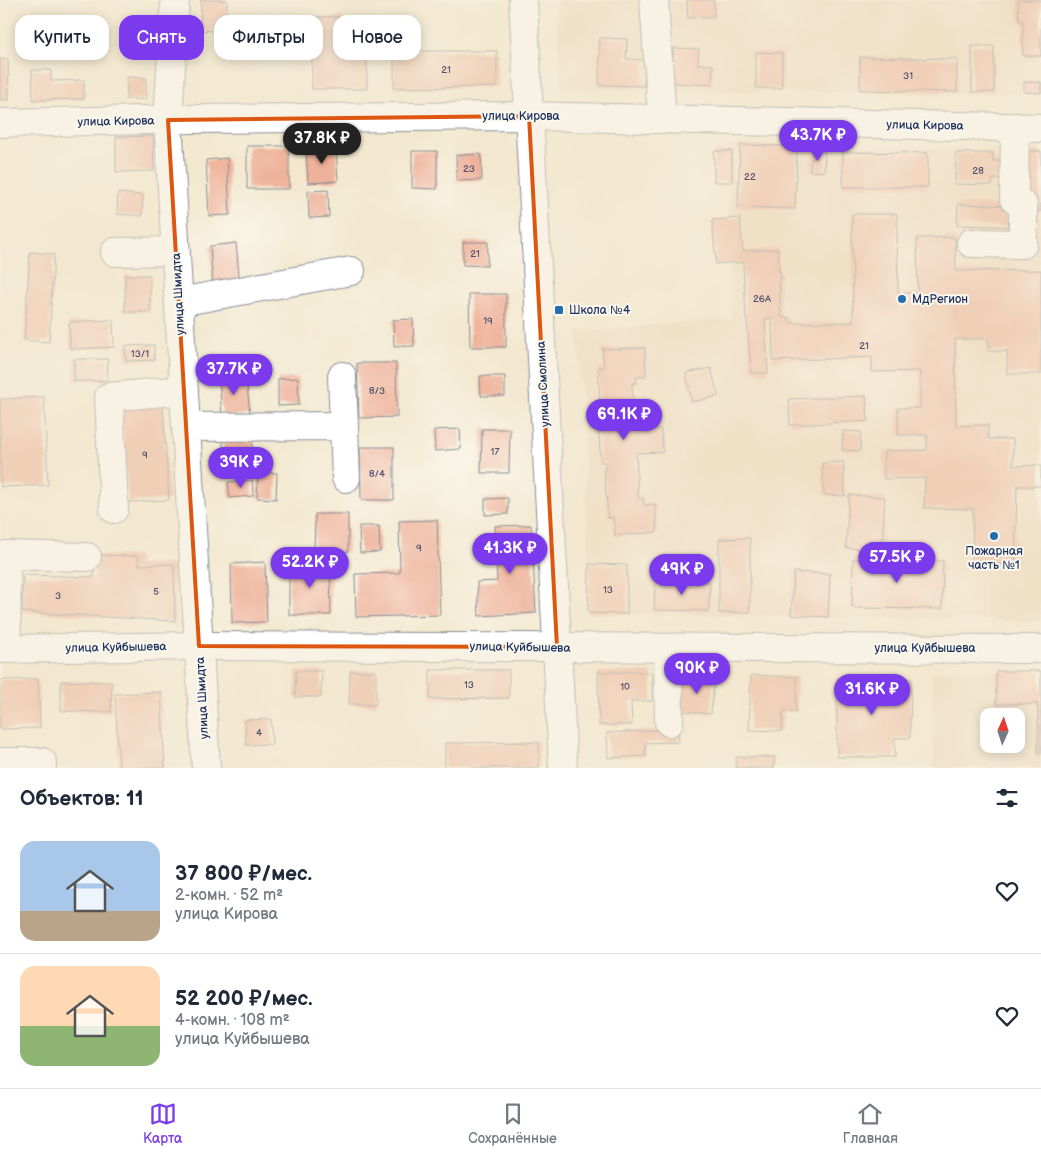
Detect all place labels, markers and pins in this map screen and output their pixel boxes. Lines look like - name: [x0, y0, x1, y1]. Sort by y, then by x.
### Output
- pin: 43.7K ₽: [772, 120, 864, 162]
- pin: 37.8K ₽: [276, 122, 368, 165]
- place label: МдРегион: [912, 292, 968, 307]
- marker: МдРегион: [896, 293, 908, 305]
- place label: Школа №4: [569, 303, 631, 318]
- marker: Школа №4: [553, 304, 565, 316]
- pin: 37.7K ₽: [188, 354, 280, 396]
- pin: 69.1K ₽: [578, 398, 670, 441]
- pin: 39K ₽: [206, 446, 276, 489]
- marker: Пожарная часть №1: [988, 530, 1000, 542]
- pin: 41.3K ₽: [464, 532, 556, 575]
- pin: 57.5K ₽: [851, 542, 943, 584]
- place label: Пожарная часть №1: [965, 544, 1023, 573]
- pin: 52.2K ₽: [264, 546, 356, 589]
- pin: 49K ₽: [647, 554, 717, 596]
- pin: 90K ₽: [662, 652, 732, 695]
- pin: 31.6K ₽: [826, 674, 918, 716]

